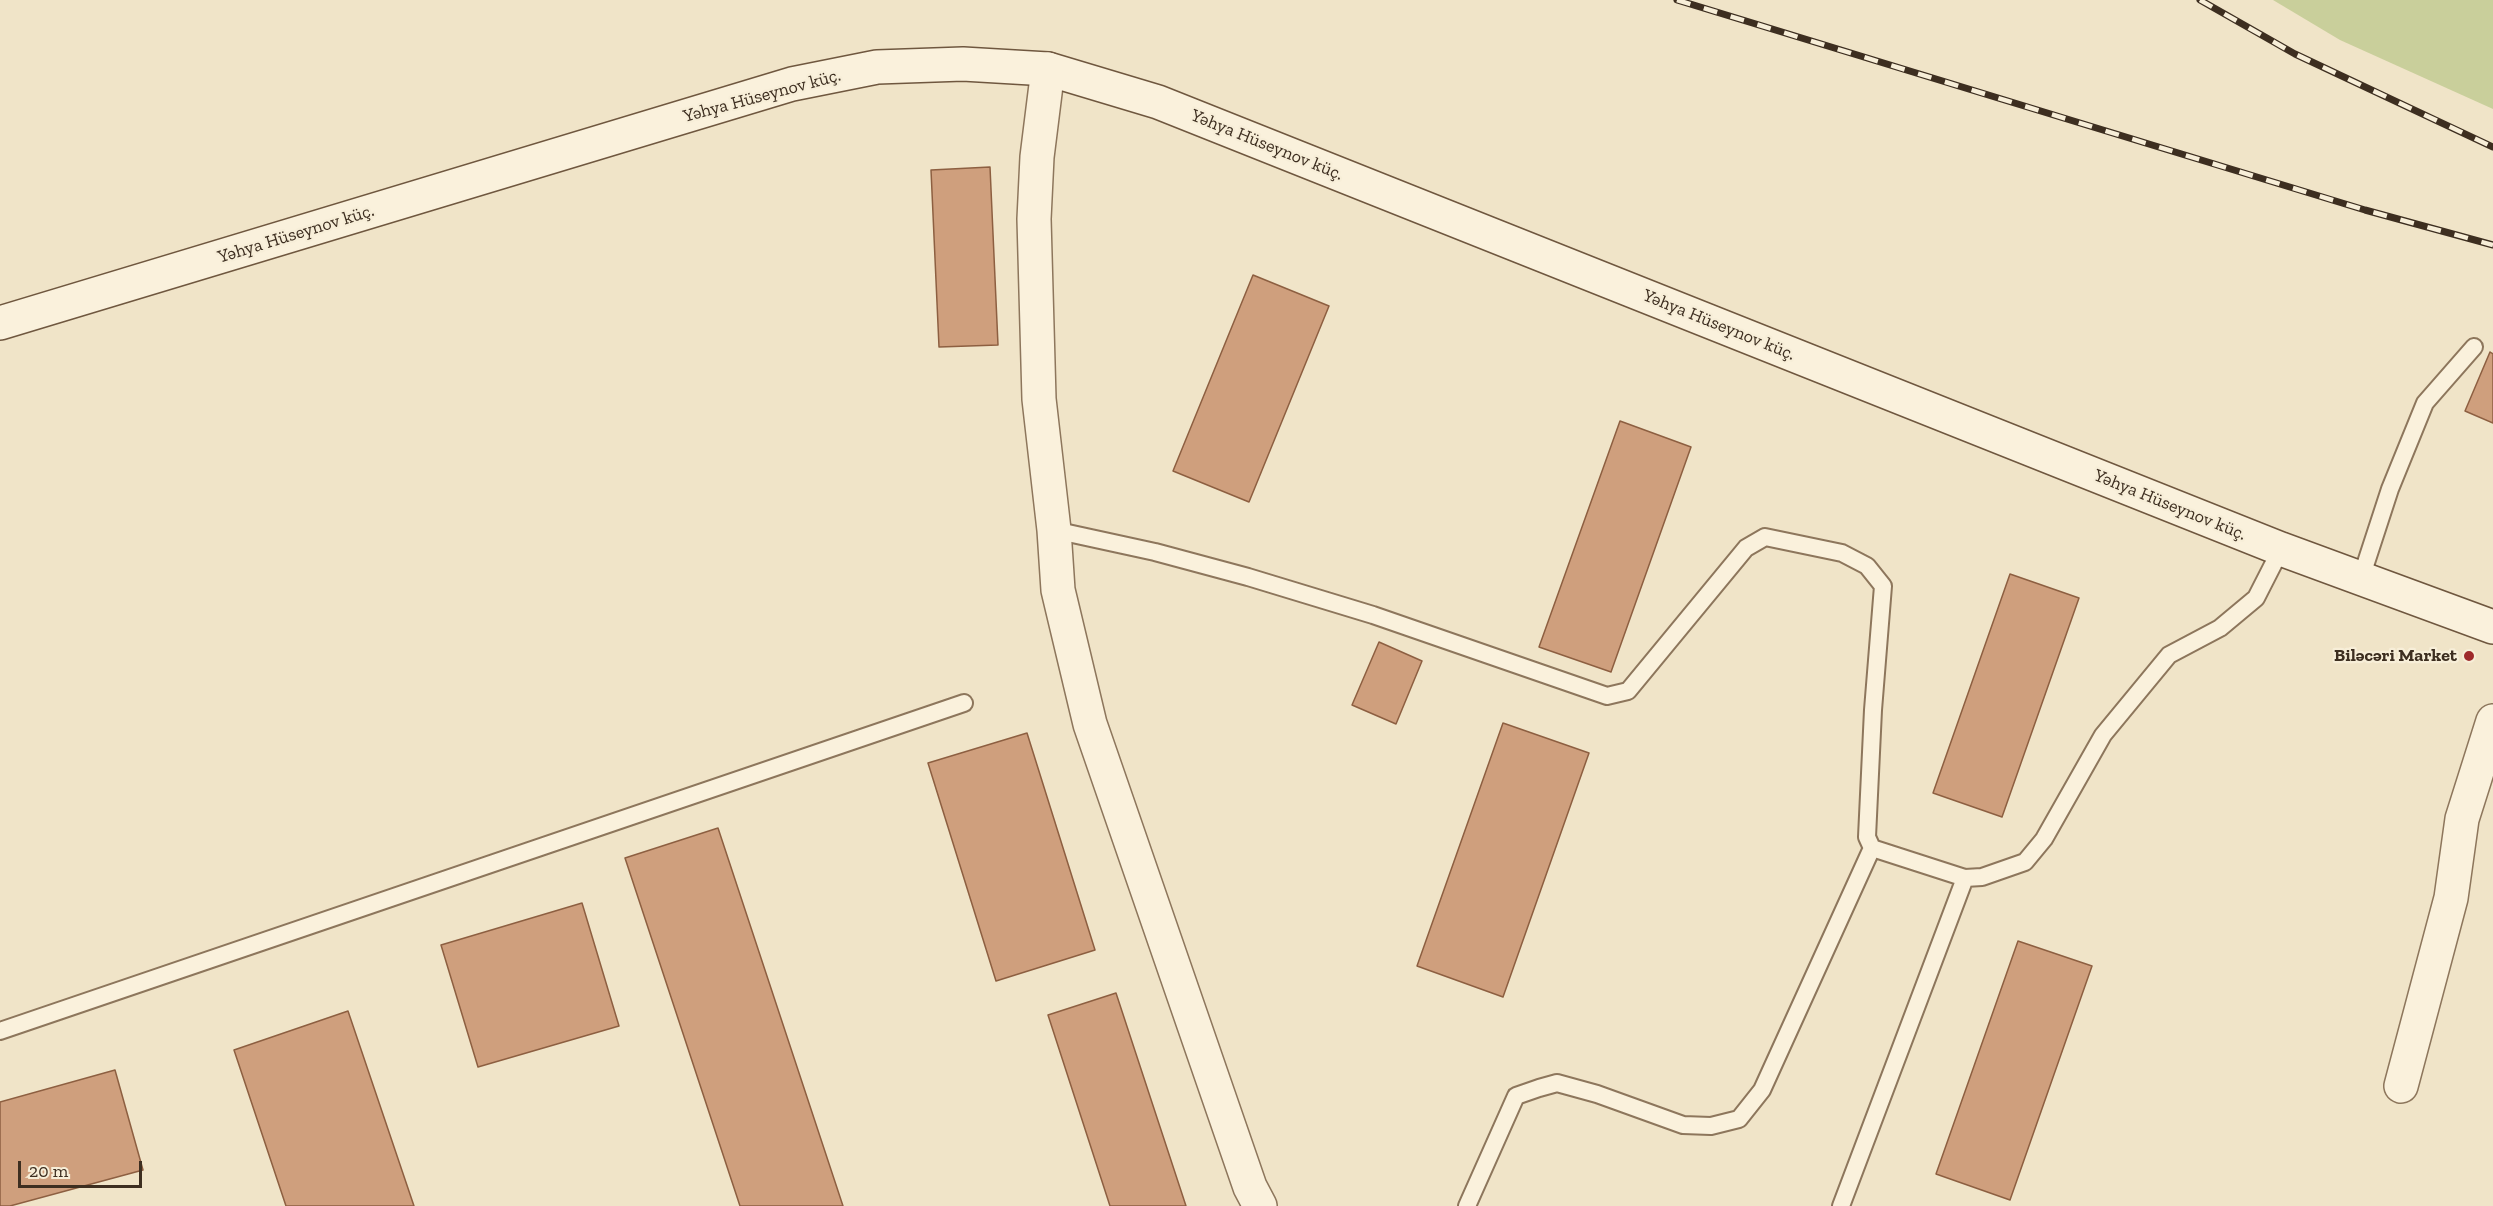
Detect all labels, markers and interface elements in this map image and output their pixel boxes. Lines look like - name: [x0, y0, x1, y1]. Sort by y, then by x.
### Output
- street label: Yəhya Hüseynov küç.: [681, 65, 843, 127]
- street label: Yəhya Hüseynov küç.: [1188, 105, 1346, 185]
- street label: Yəhya Hüseynov küç.: [215, 200, 377, 268]
- street label: Yəhya Hüseynov küç.: [1640, 285, 1798, 365]
- street label: Yəhya Hüseynov küç.: [2091, 465, 2249, 545]
- place label: Biləcəri Market: [2334, 645, 2457, 667]
- marker: Biləcəri Market: [2462, 649, 2476, 663]
- scale bar: [21, 1149, 146, 1187]
- text: 20 m: [29, 1160, 68, 1182]

